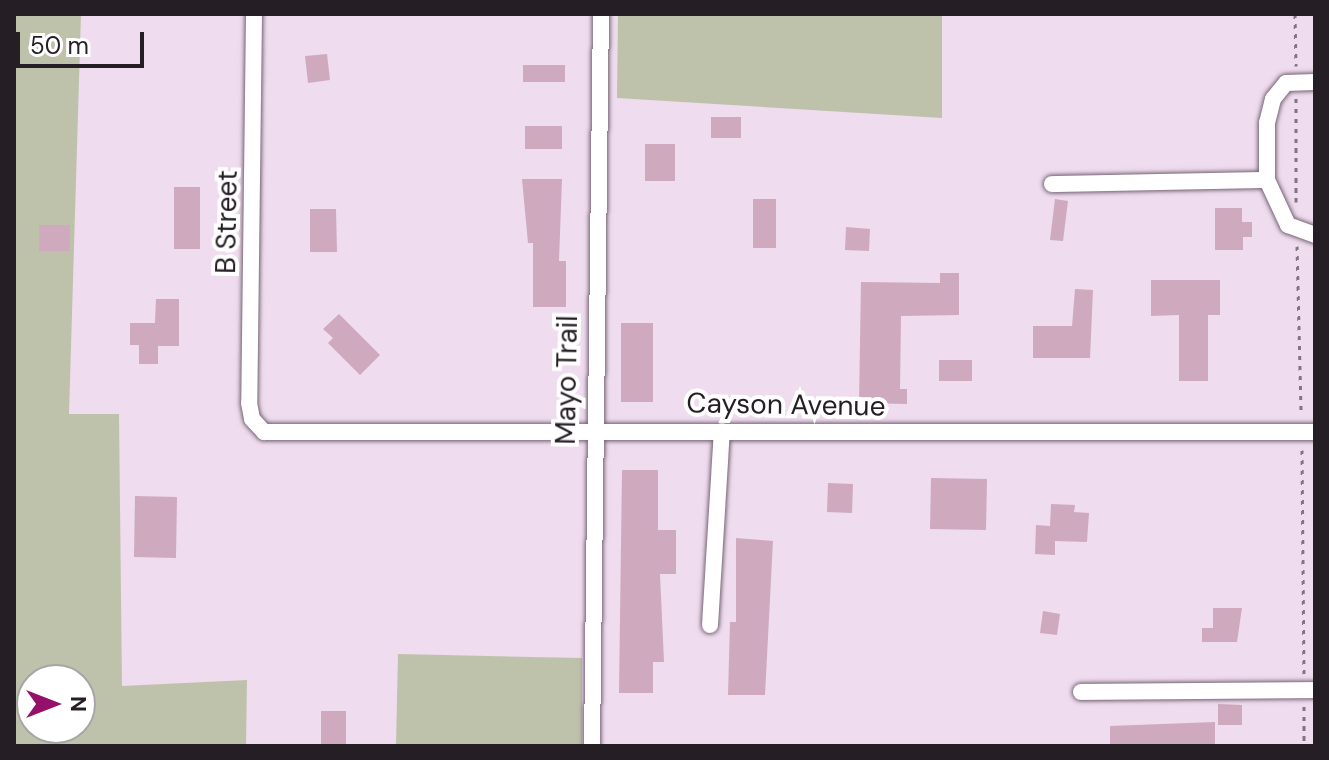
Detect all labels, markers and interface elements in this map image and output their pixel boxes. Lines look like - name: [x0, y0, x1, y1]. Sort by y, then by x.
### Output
- scale bar: [20, 16, 148, 66]
- text: 50 m: [30, 30, 89, 61]
- street label: B Street: [209, 170, 245, 274]
- street label: Mayo Trail: [549, 315, 585, 445]
- street label: Cayson Avenue: [686, 386, 886, 424]
- north arrow: [16, 664, 96, 744]
- text: N: [64, 696, 93, 712]

